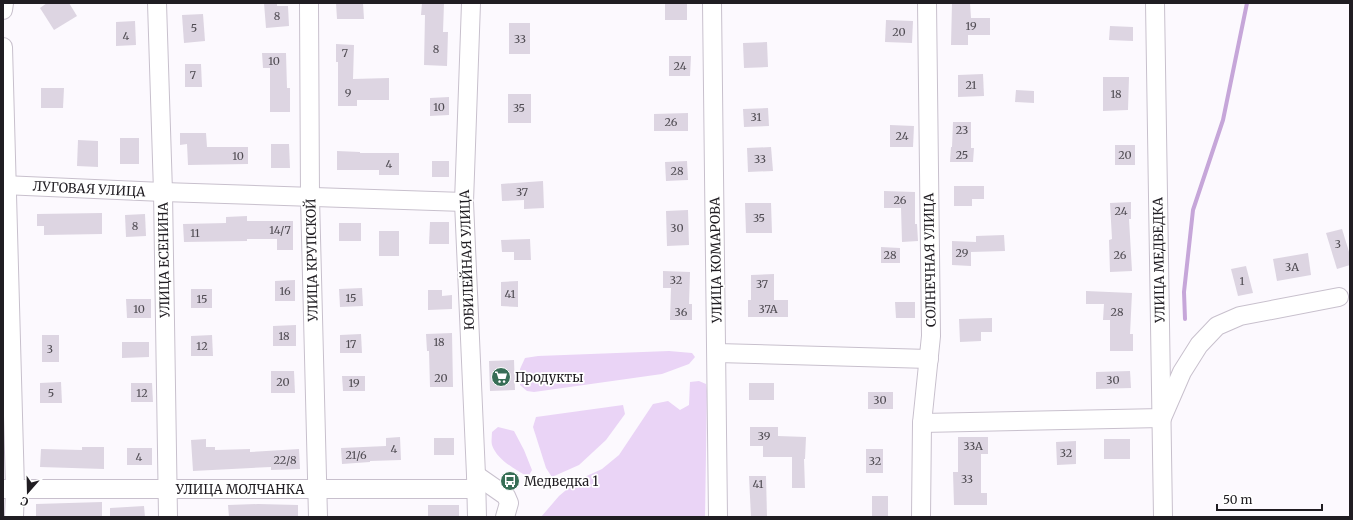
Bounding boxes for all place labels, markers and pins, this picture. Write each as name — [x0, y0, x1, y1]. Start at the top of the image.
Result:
supermarket icon: Продукты — [490, 366, 512, 388]
place label: Продукты — [515, 369, 583, 386]
bus stop icon: Медведка 1 — [499, 470, 521, 492]
place label: Медведка 1 — [524, 473, 598, 490]

